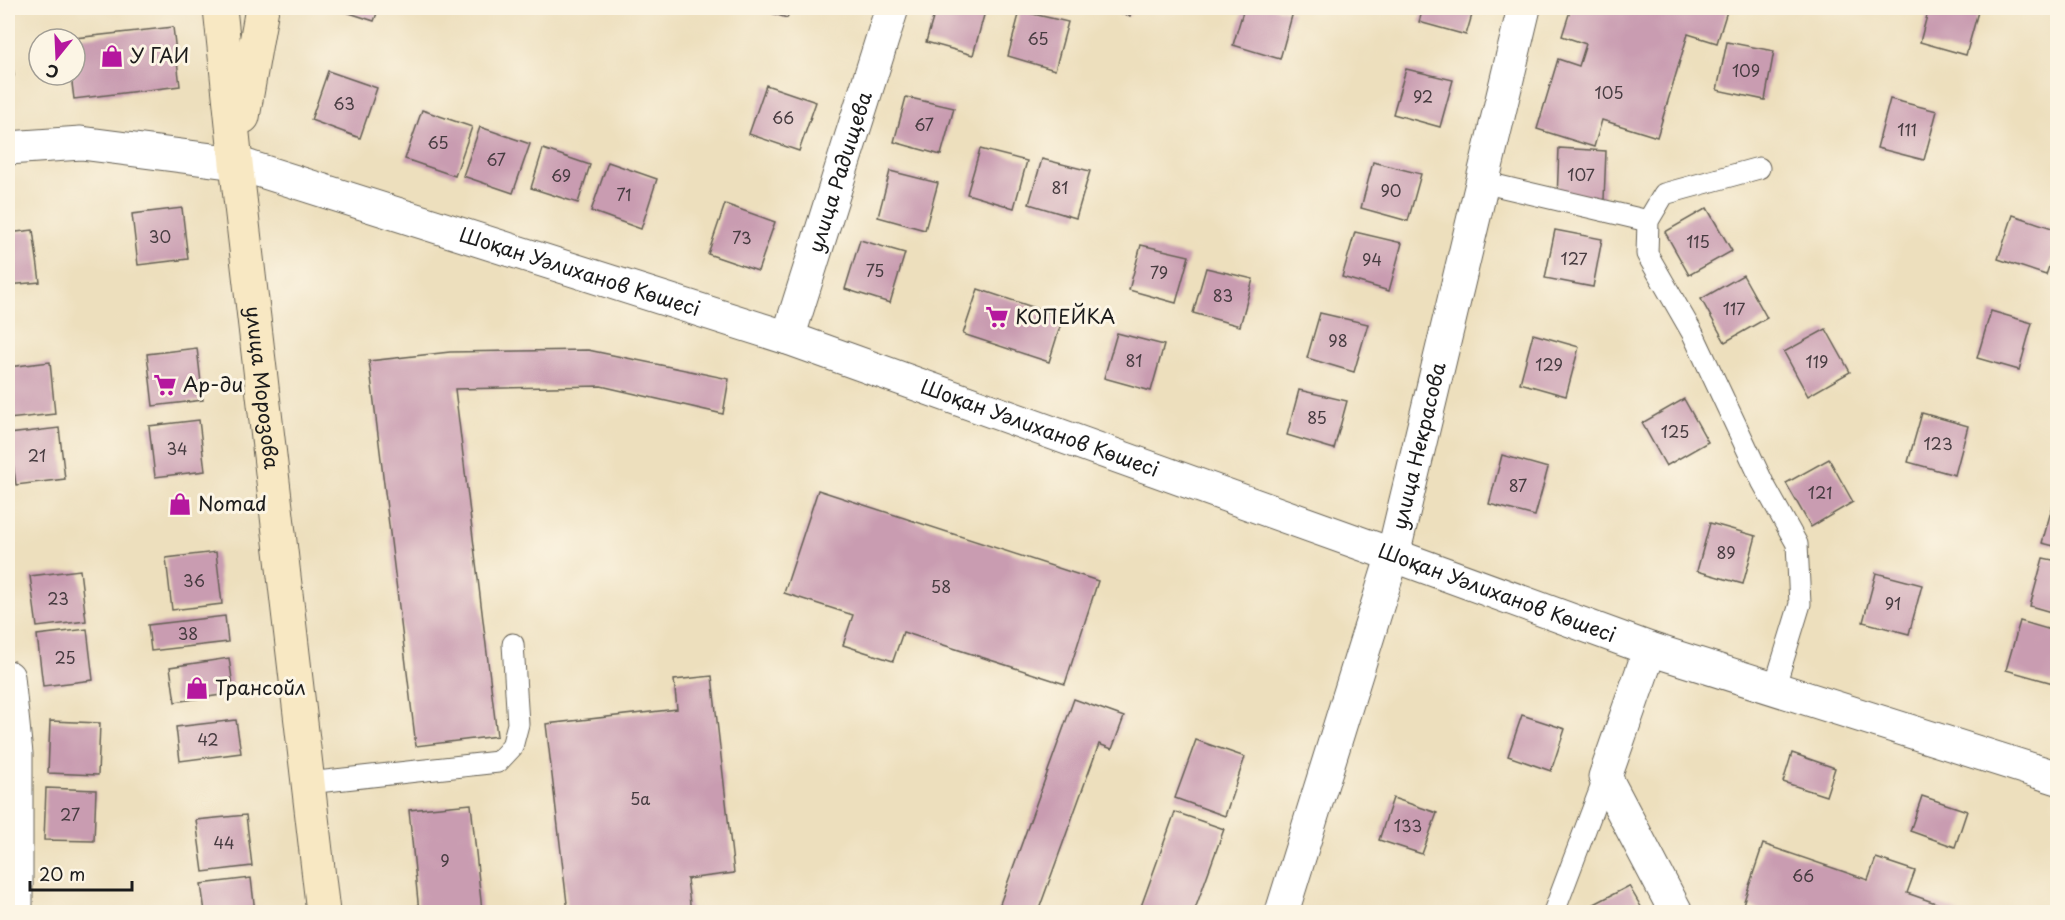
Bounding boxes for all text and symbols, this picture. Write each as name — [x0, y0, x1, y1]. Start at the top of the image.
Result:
house number: 65 — [1027, 26, 1049, 50]
north arrow — [27, 27, 87, 87]
place label: У ГАИ — [130, 40, 189, 70]
shop icon: У ГАИ — [99, 43, 125, 69]
house number: 109 — [1732, 58, 1760, 82]
text: С — [43, 59, 61, 85]
house number: 105 — [1594, 80, 1624, 104]
house number: 92 — [1413, 84, 1433, 108]
street label: улица Радищева — [800, 87, 879, 256]
house number: 63 — [333, 91, 355, 115]
house number: 66 — [772, 105, 794, 129]
house number: 67 — [914, 112, 934, 136]
house number: 111 — [1897, 117, 1917, 141]
house number: 65 — [427, 130, 449, 154]
house number: 67 — [486, 147, 506, 171]
house number: 107 — [1567, 162, 1595, 186]
house number: 69 — [551, 163, 571, 187]
house number: 81 — [1051, 175, 1069, 199]
house number: 90 — [1380, 178, 1402, 202]
house number: 71 — [617, 182, 632, 206]
street label: Шоқан Уәлиханов Көшесі — [456, 219, 704, 323]
house number: 30 — [149, 224, 171, 248]
house number: 73 — [732, 225, 752, 249]
house number: 115 — [1686, 229, 1710, 253]
house number: 127 — [1560, 246, 1588, 270]
house number: 94 — [1362, 247, 1382, 271]
house number: 75 — [866, 258, 884, 282]
house number: 79 — [1150, 260, 1168, 284]
house number: 83 — [1213, 283, 1233, 307]
house number: 117 — [1723, 296, 1745, 320]
place label: КОПЕЙКА — [1015, 301, 1115, 331]
street label: улица Морозова — [239, 304, 288, 471]
supermarket icon: КОПЕЙКА — [984, 304, 1010, 330]
house number: 98 — [1328, 328, 1348, 352]
house number: 81 — [1125, 348, 1143, 372]
house number: 119 — [1806, 349, 1828, 373]
house number: 129 — [1535, 352, 1563, 376]
street label: улица Некрасова — [1384, 358, 1453, 532]
place label: Ар-ди — [183, 369, 243, 399]
street label: Шоқан Уәлиханов Көшесі — [917, 371, 1163, 484]
supermarket icon: Ар-ди — [152, 372, 178, 398]
house number: 85 — [1307, 405, 1327, 429]
house number: 125 — [1661, 419, 1689, 443]
house number: 123 — [1923, 431, 1953, 455]
house number: 34 — [166, 436, 188, 460]
house number: 21 — [28, 443, 46, 467]
house number: 87 — [1509, 473, 1527, 497]
house number: 121 — [1808, 480, 1832, 504]
place label: Nomad — [198, 488, 267, 518]
shop icon: Nomad — [167, 491, 193, 517]
street label: Шоқан Уәлиханов Көшесі — [1374, 535, 1620, 649]
house number: 89 — [1716, 540, 1736, 564]
house number: 36 — [183, 568, 205, 592]
house number: 58 — [931, 574, 951, 598]
house number: 23 — [47, 586, 69, 610]
house number: 91 — [1885, 591, 1901, 615]
house number: 38 — [178, 621, 198, 645]
house number: 25 — [54, 645, 76, 669]
place label: Трансойл — [215, 672, 306, 702]
shop icon: Трансойл — [184, 675, 210, 701]
house number: 42 — [197, 727, 219, 751]
house number: 5а — [630, 786, 650, 810]
house number: 27 — [60, 802, 80, 826]
house number: 133 — [1394, 813, 1422, 837]
house number: 44 — [213, 830, 235, 854]
house number: 9 — [440, 848, 450, 872]
scale bar — [30, 854, 132, 892]
text: 20 m — [39, 860, 85, 887]
house number: 66 — [1792, 863, 1814, 887]

